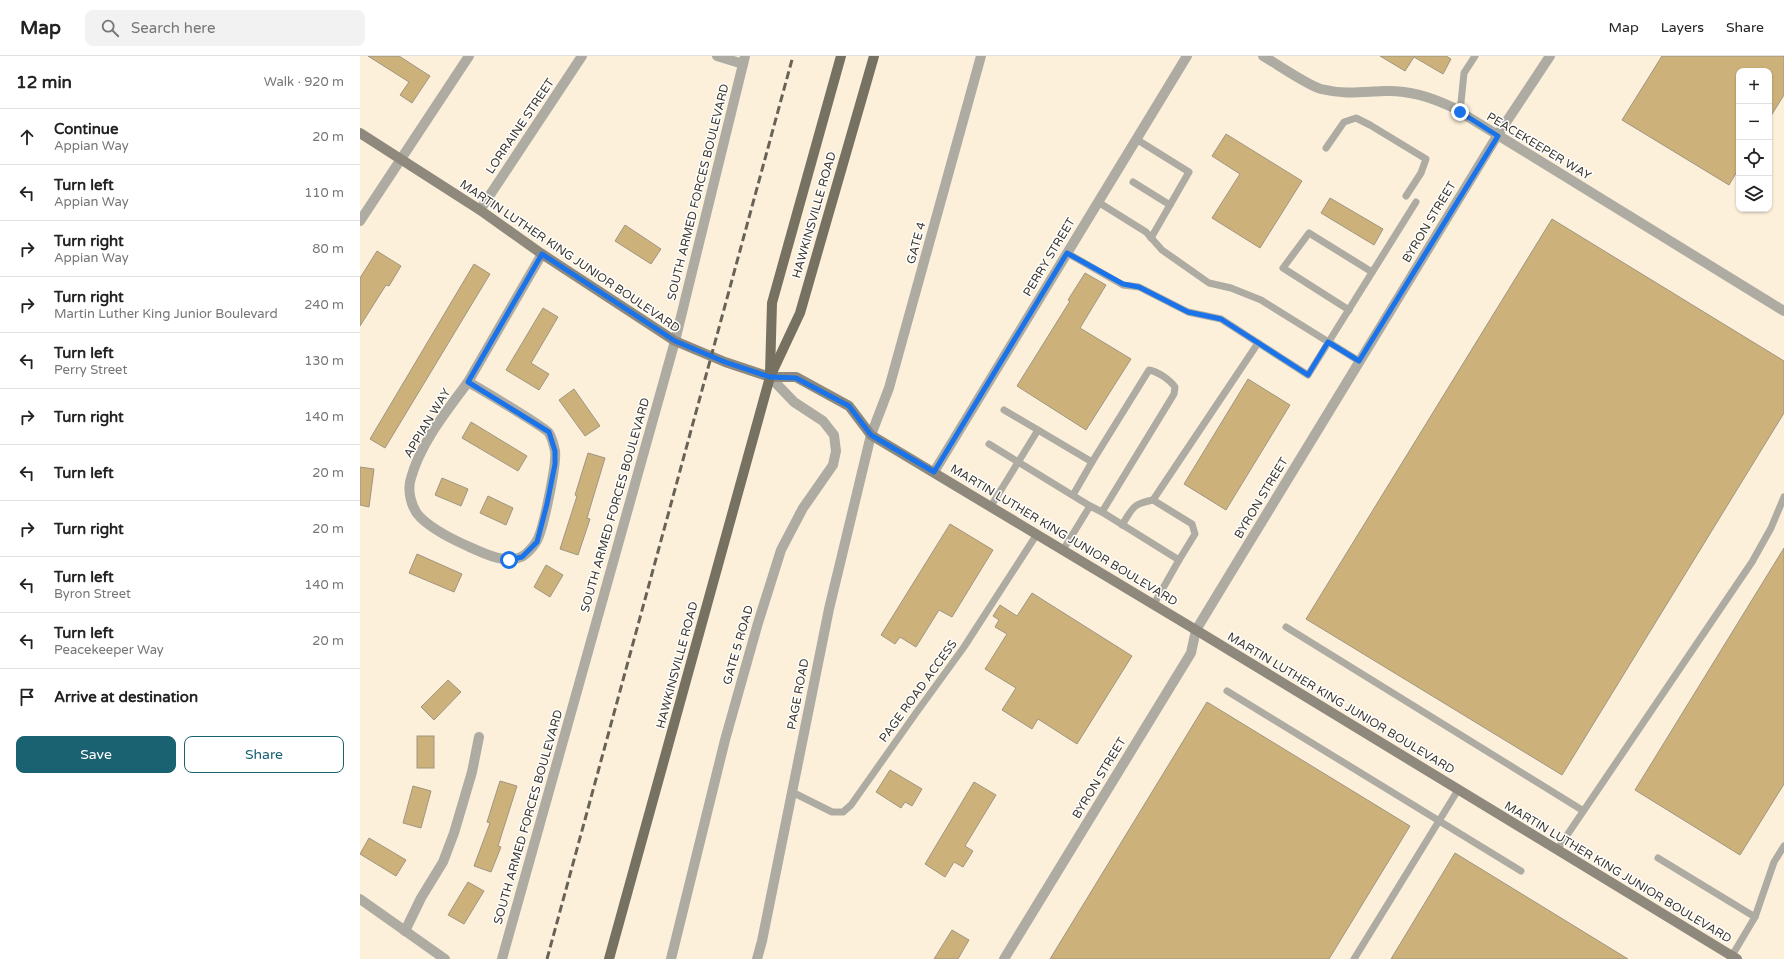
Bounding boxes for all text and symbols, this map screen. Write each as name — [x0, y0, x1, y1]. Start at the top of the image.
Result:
search box — [85, 10, 365, 46]
text: Map — [20, 17, 61, 39]
icon: search — [99, 17, 121, 39]
text: Search here — [131, 19, 215, 37]
text: Map — [1609, 19, 1639, 36]
text: Layers — [1661, 19, 1704, 36]
text: Share — [1726, 19, 1764, 36]
map controls — [1736, 68, 1772, 212]
button: + — [1736, 68, 1772, 104]
text: 12 min — [16, 72, 72, 93]
text: Walk · 920 m — [264, 74, 344, 90]
street label: LORRAINE STREET — [483, 75, 557, 176]
street label: SOUTH ARMED FORCES BOULEVARD — [664, 82, 732, 302]
route end — [1451, 103, 1469, 121]
button: − — [1736, 104, 1772, 140]
street label: PEACEKEEPER WAY — [1484, 109, 1594, 183]
text: Continue — [54, 120, 118, 138]
icon: ahead — [16, 126, 38, 148]
text: 20 m — [312, 129, 344, 145]
text: Appian Way — [54, 138, 129, 154]
button: locate — [1736, 140, 1772, 176]
street label: HAWKINSVILLE ROAD — [789, 150, 839, 280]
text: Turn left — [54, 176, 114, 194]
button: layers — [1736, 176, 1772, 212]
street label: MARTIN LUTHER KING JUNIOR BOULEVARD — [457, 177, 683, 335]
street label: BYRON STREET — [1399, 178, 1459, 265]
icon: left — [16, 182, 38, 204]
text: 110 m — [304, 185, 344, 201]
text: Appian Way — [54, 194, 129, 210]
street label: PERRY STREET — [1020, 215, 1078, 299]
street label: GATE 4 — [904, 220, 928, 266]
text: Turn right — [54, 232, 124, 250]
icon: right — [16, 238, 38, 260]
text: 80 m — [312, 241, 344, 257]
text: Appian Way — [54, 250, 129, 266]
text: Turn right — [54, 288, 124, 306]
icon: right — [16, 294, 38, 316]
text: 240 m — [304, 297, 344, 313]
text: Martin Luther King Junior Boulevard — [54, 306, 278, 322]
text: Turn left — [54, 344, 114, 362]
icon: left — [16, 350, 38, 372]
text: 130 m — [304, 353, 344, 369]
text: Perry Street — [54, 362, 127, 378]
street label: APPIAN WAY — [401, 386, 453, 460]
street label: SOUTH ARMED FORCES BOULEVARD — [578, 396, 652, 614]
icon: right — [16, 406, 38, 428]
text: Turn right — [54, 408, 124, 426]
text: 140 m — [304, 409, 344, 425]
street label: BYRON STREET — [1231, 454, 1291, 541]
street label: MARTIN LUTHER KING JUNIOR BOULEVARD — [948, 461, 1180, 609]
icon: left — [16, 462, 38, 484]
text: Turn left — [54, 464, 114, 482]
text: 20 m — [312, 465, 344, 481]
icon: right — [16, 518, 38, 540]
text: Turn right — [54, 520, 124, 538]
text: 20 m — [312, 521, 344, 537]
route start — [500, 551, 518, 569]
text: Turn left — [54, 568, 114, 586]
icon: left — [16, 574, 38, 596]
text: 140 m — [304, 577, 344, 593]
text: Byron Street — [54, 586, 131, 602]
street label: HAWKINSVILLE ROAD — [653, 600, 701, 730]
street label: GATE 5 ROAD — [720, 604, 756, 686]
text: Turn left — [54, 624, 114, 642]
street label: MARTIN LUTHER KING JUNIOR BOULEVARD — [1225, 629, 1457, 777]
icon: left — [16, 630, 38, 652]
text: 20 m — [312, 633, 344, 649]
street label: PAGE ROAD ACCESS — [876, 637, 960, 745]
text: Peacekeeper Way — [54, 642, 164, 658]
street label: PAGE ROAD — [784, 657, 812, 731]
icon: arrive — [16, 686, 38, 708]
text: Arrive at destination — [54, 688, 198, 706]
street label: SOUTH ARMED FORCES BOULEVARD — [491, 708, 565, 926]
street label: BYRON STREET — [1069, 734, 1129, 821]
button: Save — [16, 736, 176, 773]
button: Share — [184, 736, 344, 773]
street label: MARTIN LUTHER KING JUNIOR BOULEVARD — [1502, 798, 1734, 946]

